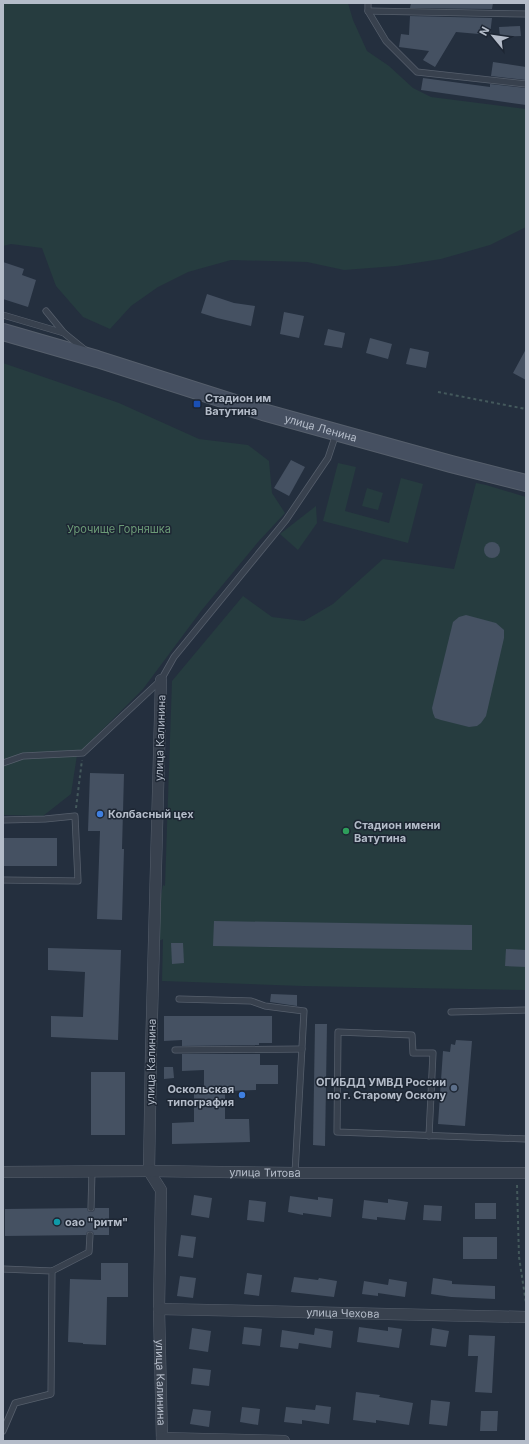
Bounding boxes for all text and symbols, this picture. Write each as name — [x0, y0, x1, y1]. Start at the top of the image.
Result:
north arrow — [473, 16, 513, 56]
text: N — [476, 24, 492, 38]
place label: Стадион им Ватутина — [205, 391, 271, 418]
marker: Стадион им Ватутина — [192, 399, 202, 409]
street label: улица Ленина — [283, 411, 359, 445]
park label: Урочище Горняшка — [67, 522, 171, 536]
street label: улица Калинина — [151, 695, 169, 781]
place label: Колбасный цех — [108, 807, 194, 821]
marker: Колбасный цех — [95, 809, 105, 819]
place label: Стадион имени Ватутина — [354, 818, 441, 845]
marker: Стадион имени Ватутина — [341, 826, 351, 836]
street label: улица Калинина — [143, 1019, 159, 1105]
place label: ОГИБДД УМВД России по г. Старому Осколу — [316, 1075, 446, 1102]
place label: Оскольская типография — [167, 1082, 234, 1109]
marker: ОГИБДД УМВД России по г. Старому Осколу — [449, 1083, 459, 1093]
marker: Оскольская типография — [237, 1090, 247, 1100]
street label: улица Титова — [229, 1165, 301, 1180]
place label: оао "ритм" — [65, 1215, 128, 1229]
marker: оао "ритм" — [52, 1217, 62, 1227]
street label: улица Чехова — [306, 1305, 380, 1321]
street label: улица Калинина — [153, 1339, 169, 1426]

